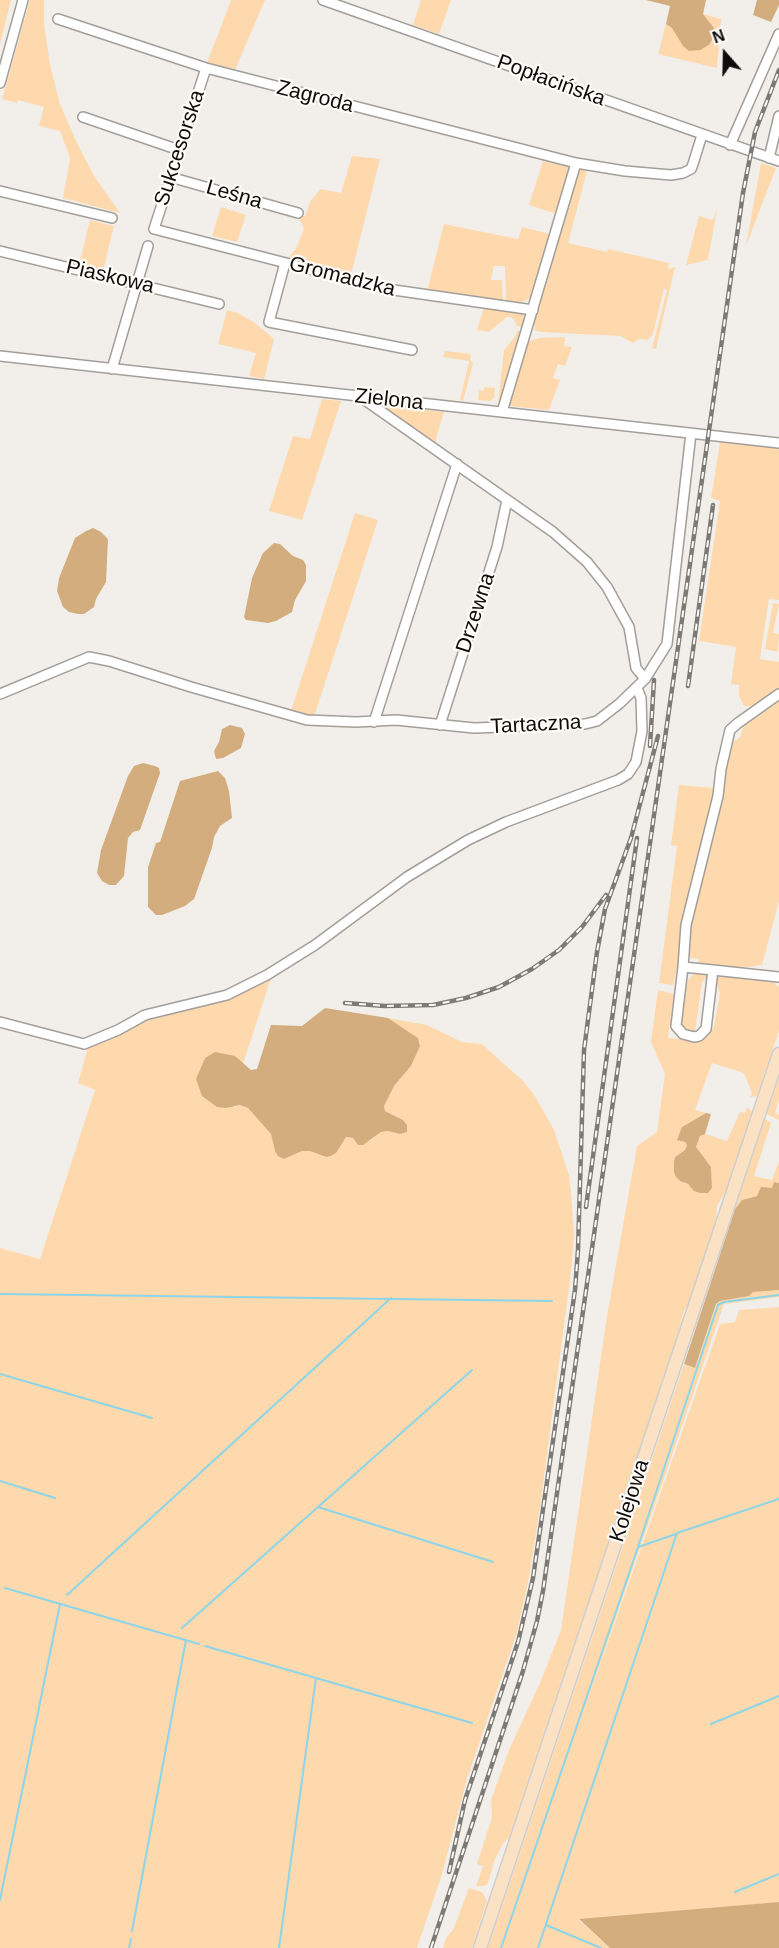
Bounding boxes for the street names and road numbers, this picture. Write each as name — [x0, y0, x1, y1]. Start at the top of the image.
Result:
street label: Popłacińska — [493, 50, 609, 112]
street label: Zagroda — [274, 75, 356, 119]
street label: Sukcesorska — [149, 87, 211, 209]
street label: Leśna — [203, 175, 265, 215]
street label: Gromadzka — [286, 252, 398, 302]
street label: Piaskowa — [63, 255, 157, 299]
street label: Zielona — [353, 384, 425, 416]
street label: Drzewna — [451, 570, 501, 656]
street label: Tartaczna — [490, 710, 582, 740]
street label: Kolejowa — [605, 1457, 655, 1545]

